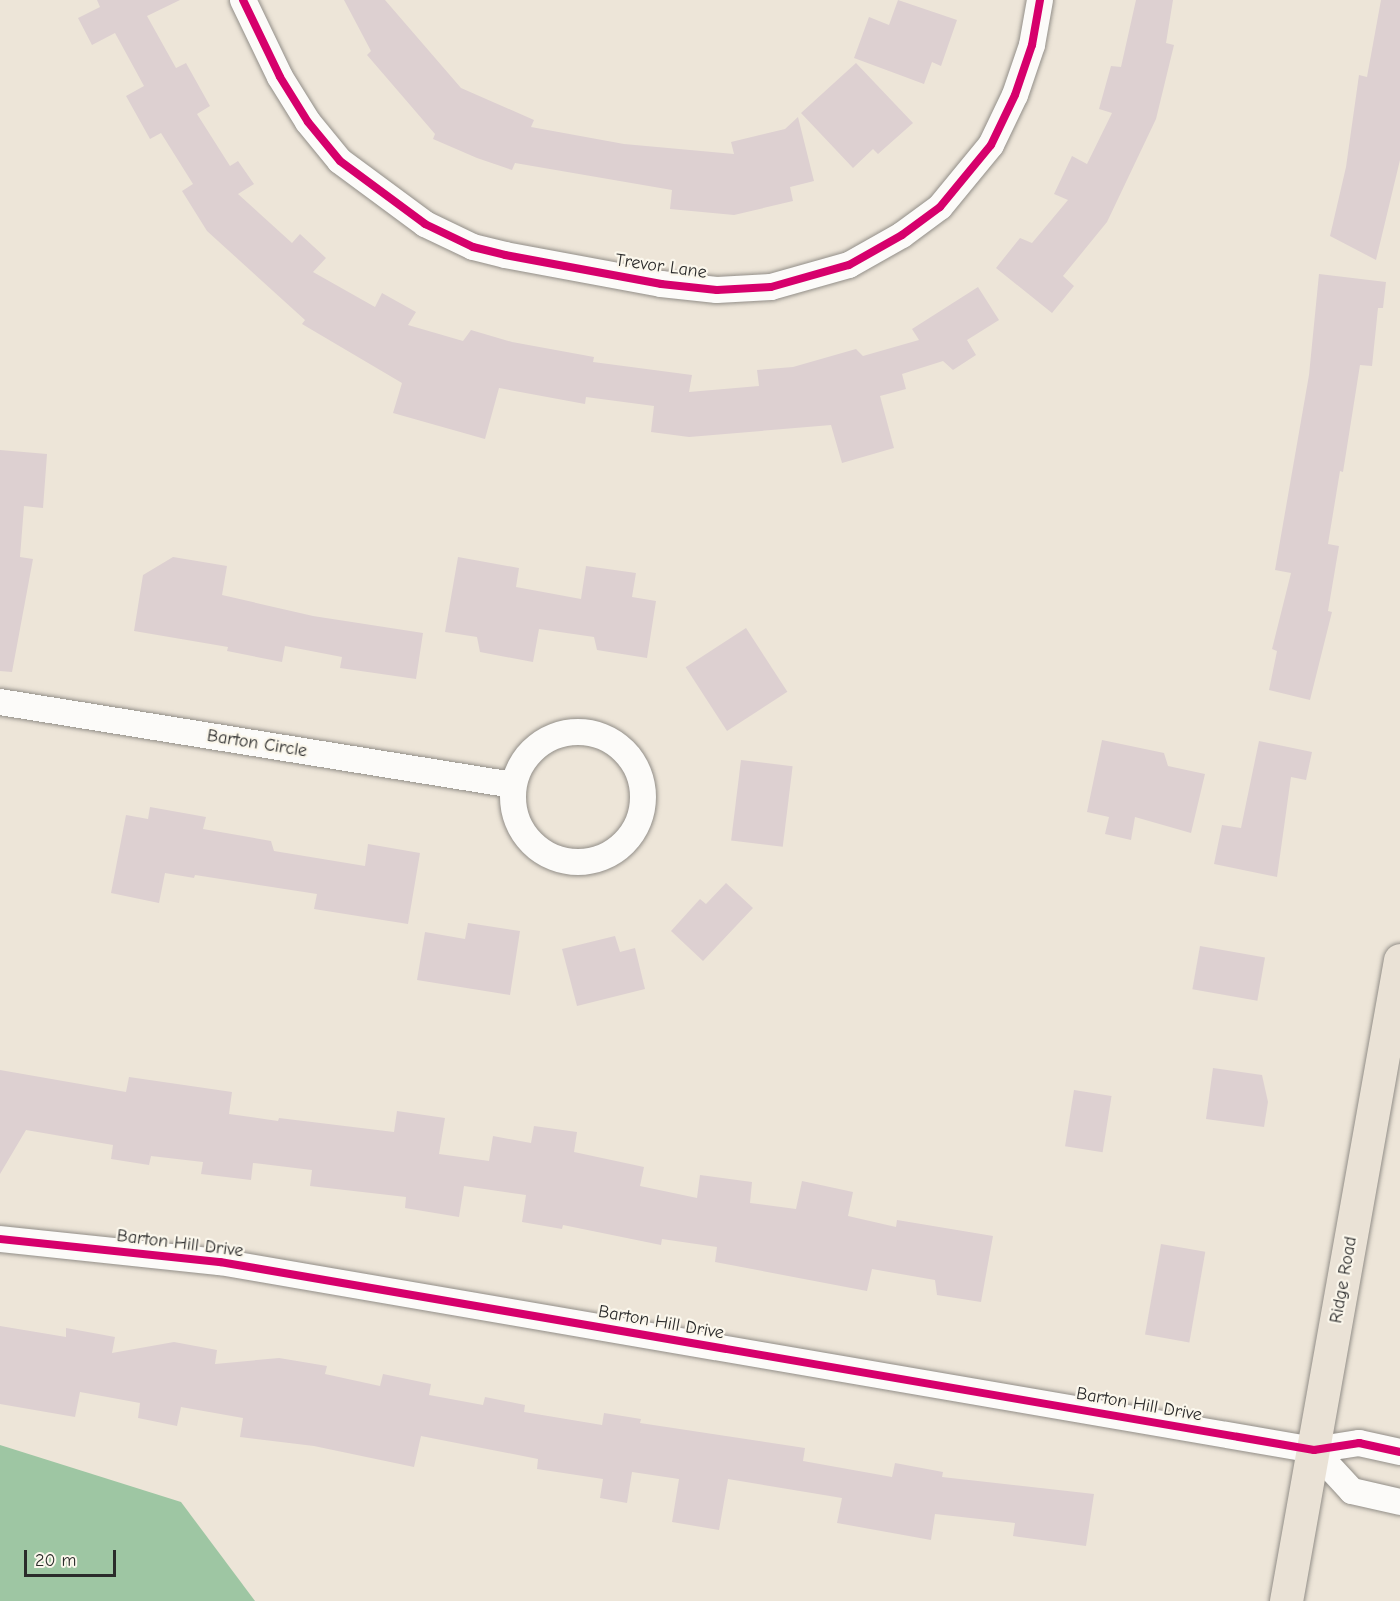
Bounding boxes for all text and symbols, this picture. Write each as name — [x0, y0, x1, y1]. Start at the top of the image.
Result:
street label: Trevor Lane — [614, 250, 708, 284]
street label: Barton Circle — [205, 725, 309, 763]
street label: Barton Hill Drive — [115, 1226, 245, 1262]
street label: Ridge Road — [1326, 1235, 1362, 1325]
street label: Barton Hill Drive — [596, 1301, 726, 1345]
street label: Barton Hill Drive — [1074, 1383, 1204, 1427]
scale bar — [27, 1538, 118, 1576]
text: 20 m — [35, 1550, 76, 1571]

